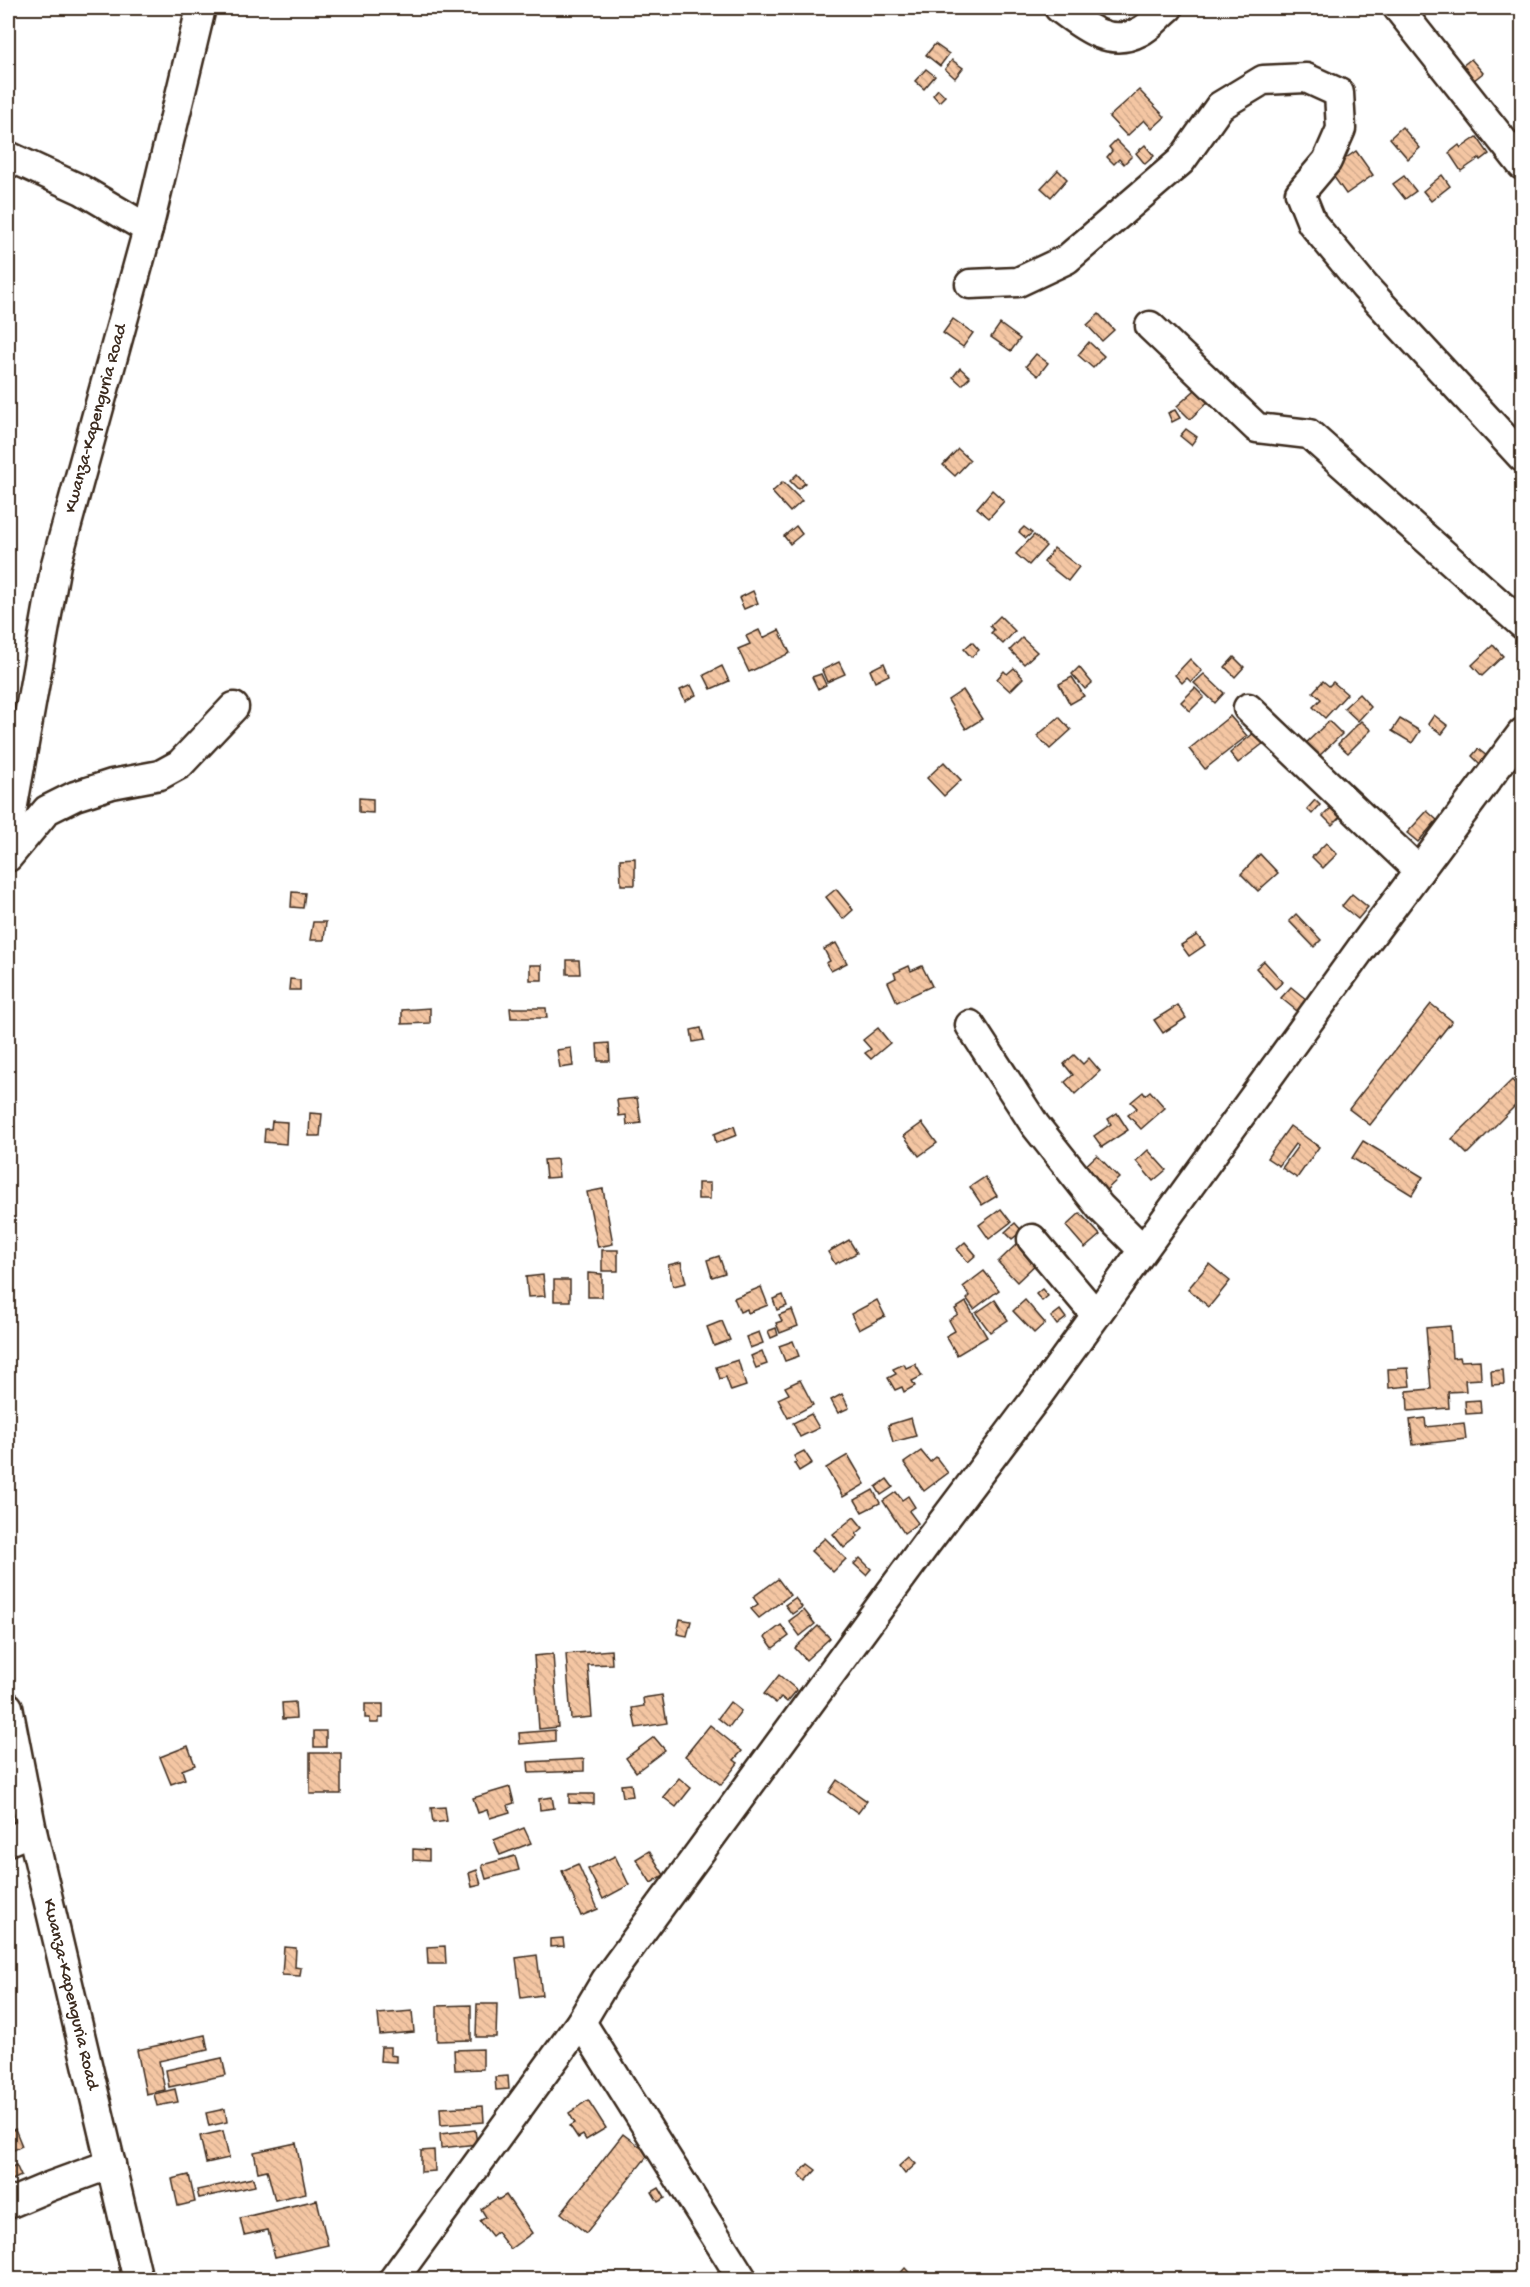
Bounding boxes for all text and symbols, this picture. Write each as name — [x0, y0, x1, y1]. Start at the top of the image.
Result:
street label: Kwanza-Kapenguria Road — [60, 320, 132, 516]
street label: Kwanza-Kapenguria Road — [38, 1897, 104, 2093]

